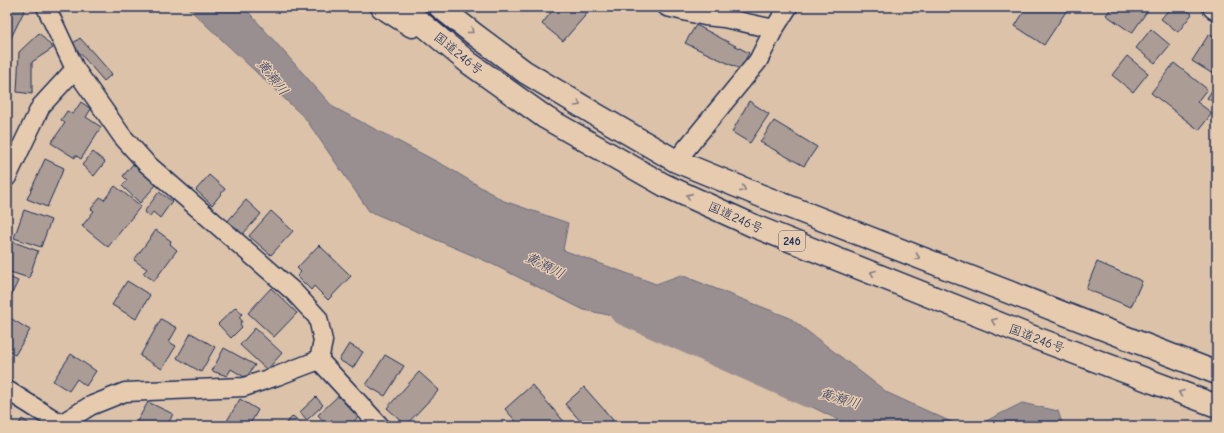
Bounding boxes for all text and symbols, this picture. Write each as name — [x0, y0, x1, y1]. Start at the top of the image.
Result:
one-way arrow — [466, 27, 473, 34]
street label: 国道246号 — [431, 29, 486, 78]
water label: 黄瀬川 — [253, 56, 292, 99]
one-way arrow — [574, 99, 581, 107]
one-way arrow — [739, 184, 747, 192]
one-way arrow — [685, 193, 693, 201]
street label: 国道246号 — [706, 199, 766, 236]
road number: 246 — [779, 231, 805, 251]
water label: 黄瀬川 — [522, 248, 567, 283]
one-way arrow — [913, 252, 920, 260]
one-way arrow — [869, 270, 877, 278]
one-way arrow — [990, 318, 997, 326]
street label: 国道246号 — [1007, 321, 1067, 356]
water label: 黄瀬川 — [817, 384, 862, 413]
one-way arrow — [1177, 389, 1184, 397]

